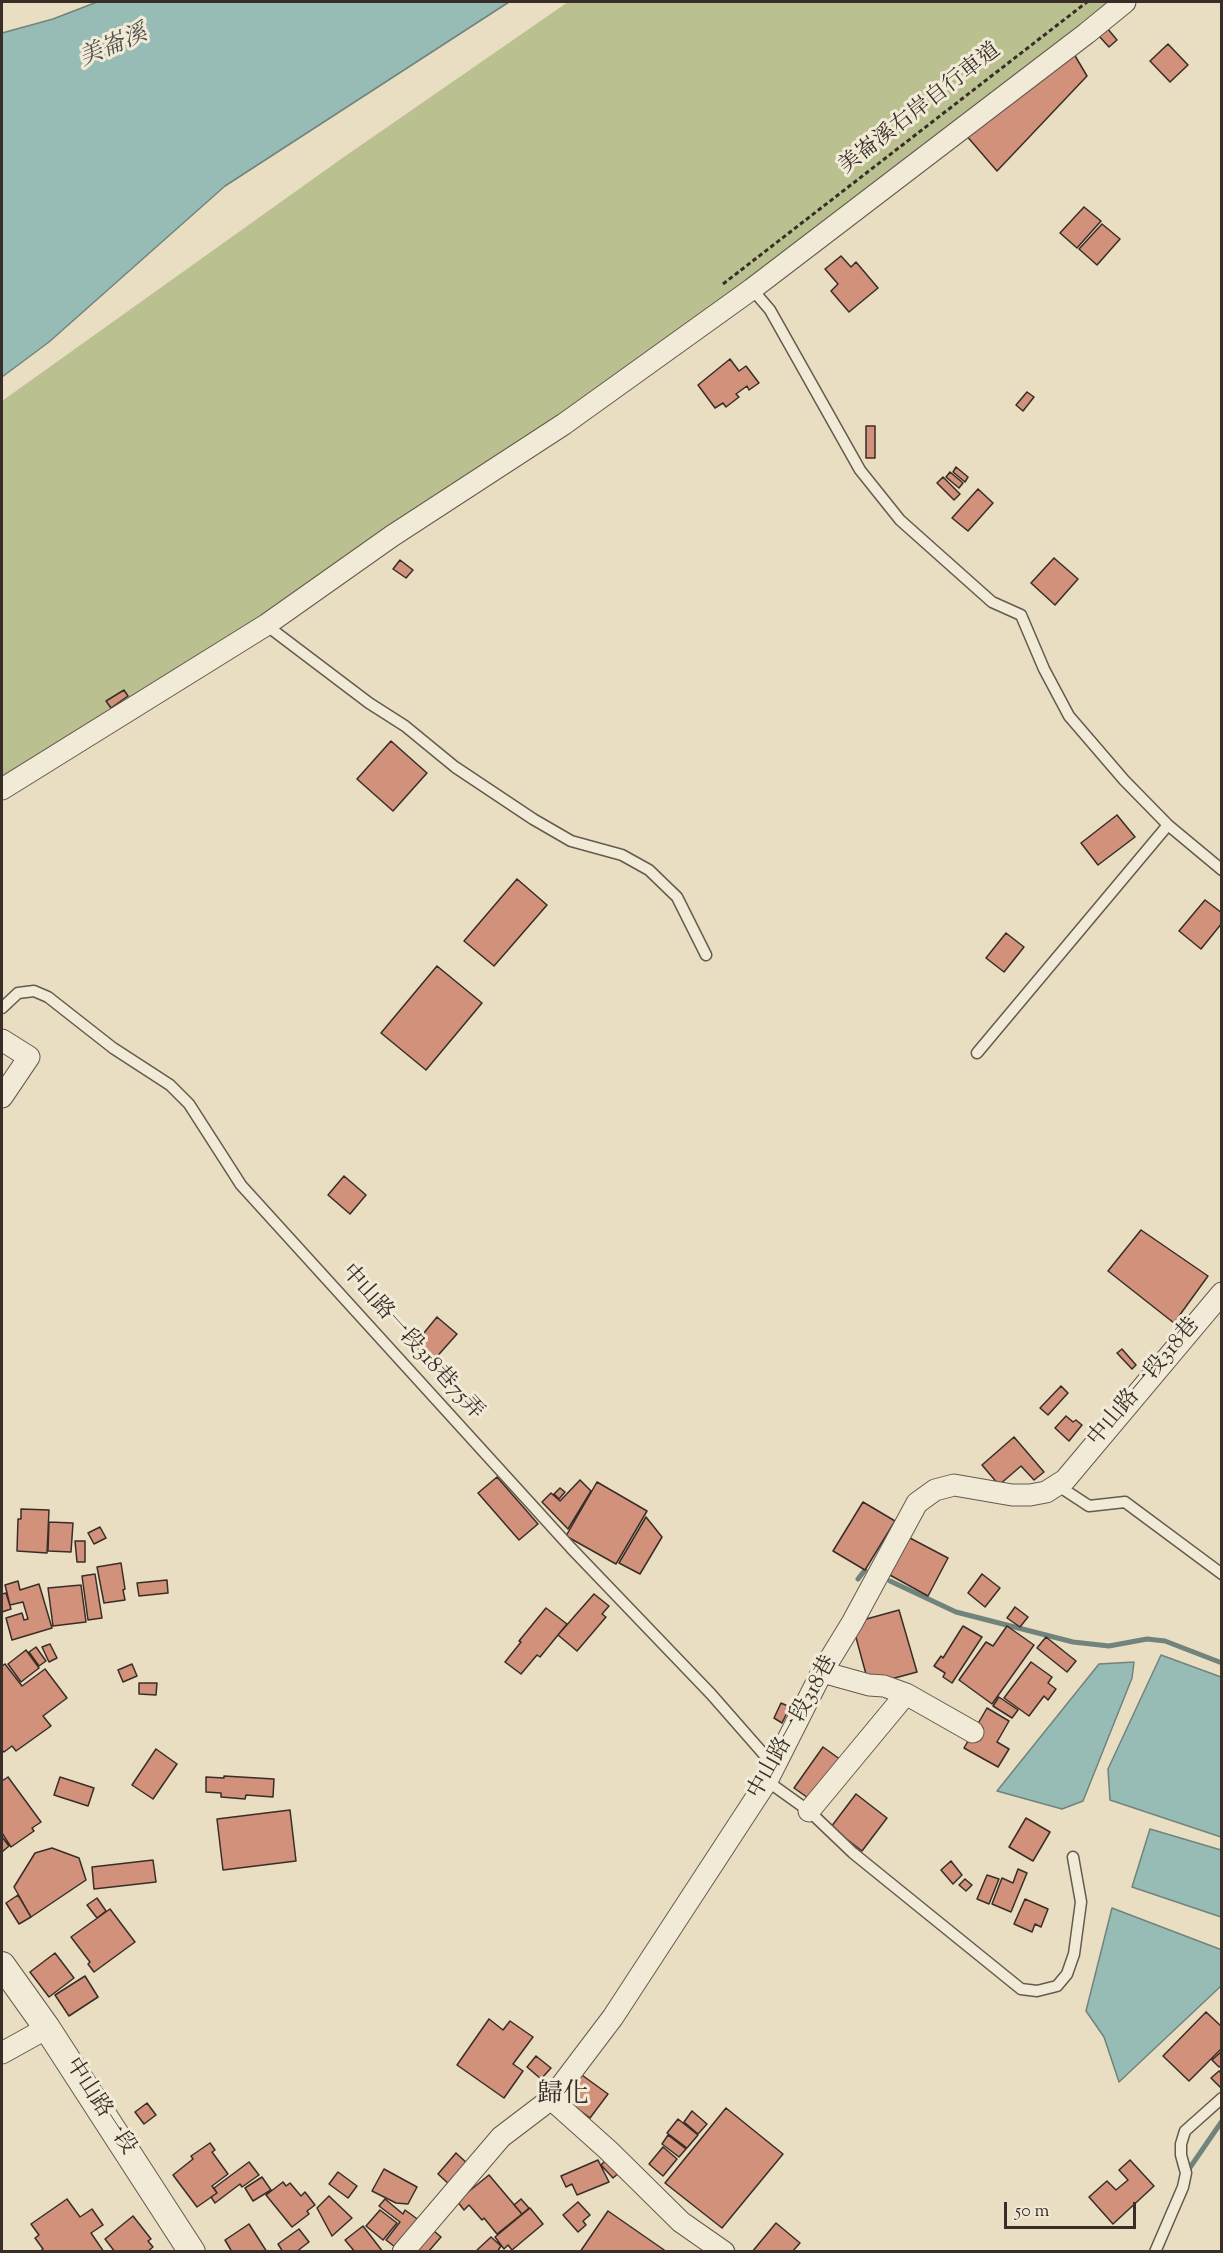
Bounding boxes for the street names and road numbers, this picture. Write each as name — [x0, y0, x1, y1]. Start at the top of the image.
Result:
street label: 美崙溪右岸自行車道 — [835, 39, 1007, 181]
street label: 中山路一段318巷75弄 — [334, 1260, 488, 1426]
street label: 中山路一段318巷 — [1084, 1313, 1206, 1453]
street label: 中山路一段318巷 — [744, 1652, 844, 1804]
street label: 中山路一段 — [58, 2054, 140, 2160]

